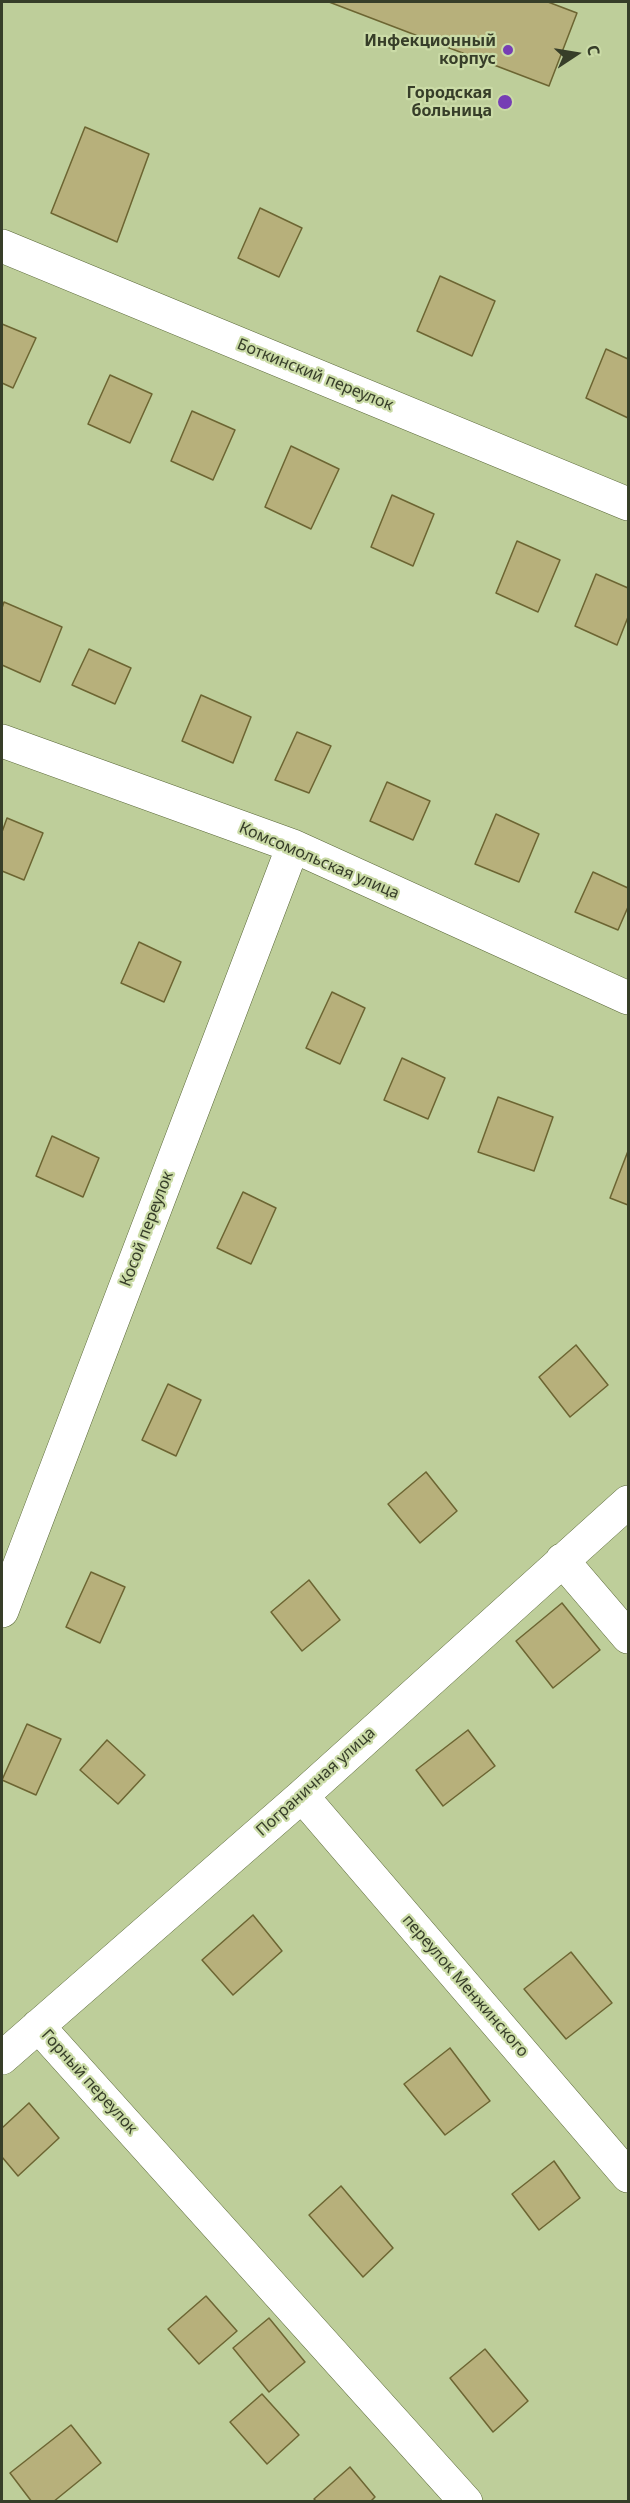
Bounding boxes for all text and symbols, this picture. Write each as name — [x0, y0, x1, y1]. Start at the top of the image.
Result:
north arrow — [546, 24, 606, 84]
place label: Инфекционный корпус — [364, 31, 496, 69]
marker: Инфекционный корпус — [501, 43, 515, 57]
text: С — [582, 43, 605, 58]
place label: Городская больница — [406, 83, 492, 121]
marker: Городская больница — [496, 93, 514, 111]
street label: Боткинский переулок — [234, 335, 396, 415]
street label: Комсомольская улица — [236, 818, 402, 904]
street label: Косой переулок — [116, 1169, 178, 1289]
street label: Пограничная улица — [253, 1724, 379, 1840]
street label: переулок Менжинского — [398, 1911, 532, 2061]
street label: Горный переулок — [37, 2026, 141, 2138]

